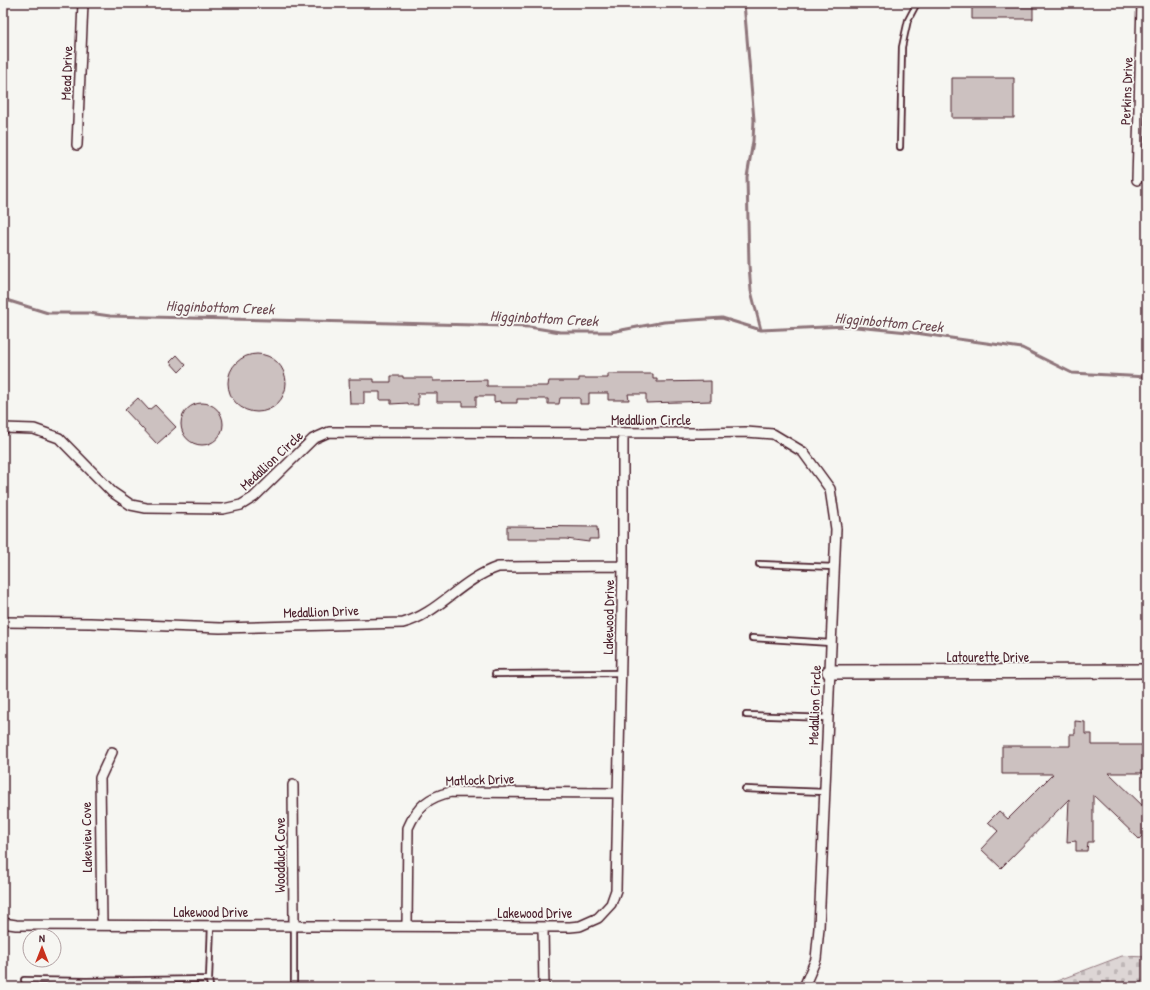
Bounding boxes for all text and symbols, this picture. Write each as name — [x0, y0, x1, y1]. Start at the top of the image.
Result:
street label: Mead Drive — [56, 45, 76, 101]
street label: Perkins Drive — [1115, 56, 1137, 125]
water label: Higginbottom Creek — [166, 295, 276, 319]
water label: Higginbottom Creek — [489, 305, 600, 331]
water label: Higginbottom Creek — [834, 307, 946, 337]
street label: Medallion Circle — [611, 410, 691, 429]
street label: Medallion Circle — [235, 425, 307, 494]
street label: Lakewood Drive — [598, 579, 618, 655]
street label: Medallion Drive — [283, 600, 360, 622]
street label: Latourette Drive — [947, 647, 1030, 666]
street label: Medallion Circle — [803, 664, 825, 745]
street label: Matlock Drive — [445, 768, 515, 790]
street label: Lakeview Cove — [76, 801, 96, 872]
street label: Woodduck Cove — [270, 817, 289, 893]
street label: Lakewood Drive — [174, 902, 249, 921]
street label: Lakewood Drive — [498, 903, 573, 922]
north arrow — [22, 928, 62, 968]
text: N — [39, 931, 45, 945]

